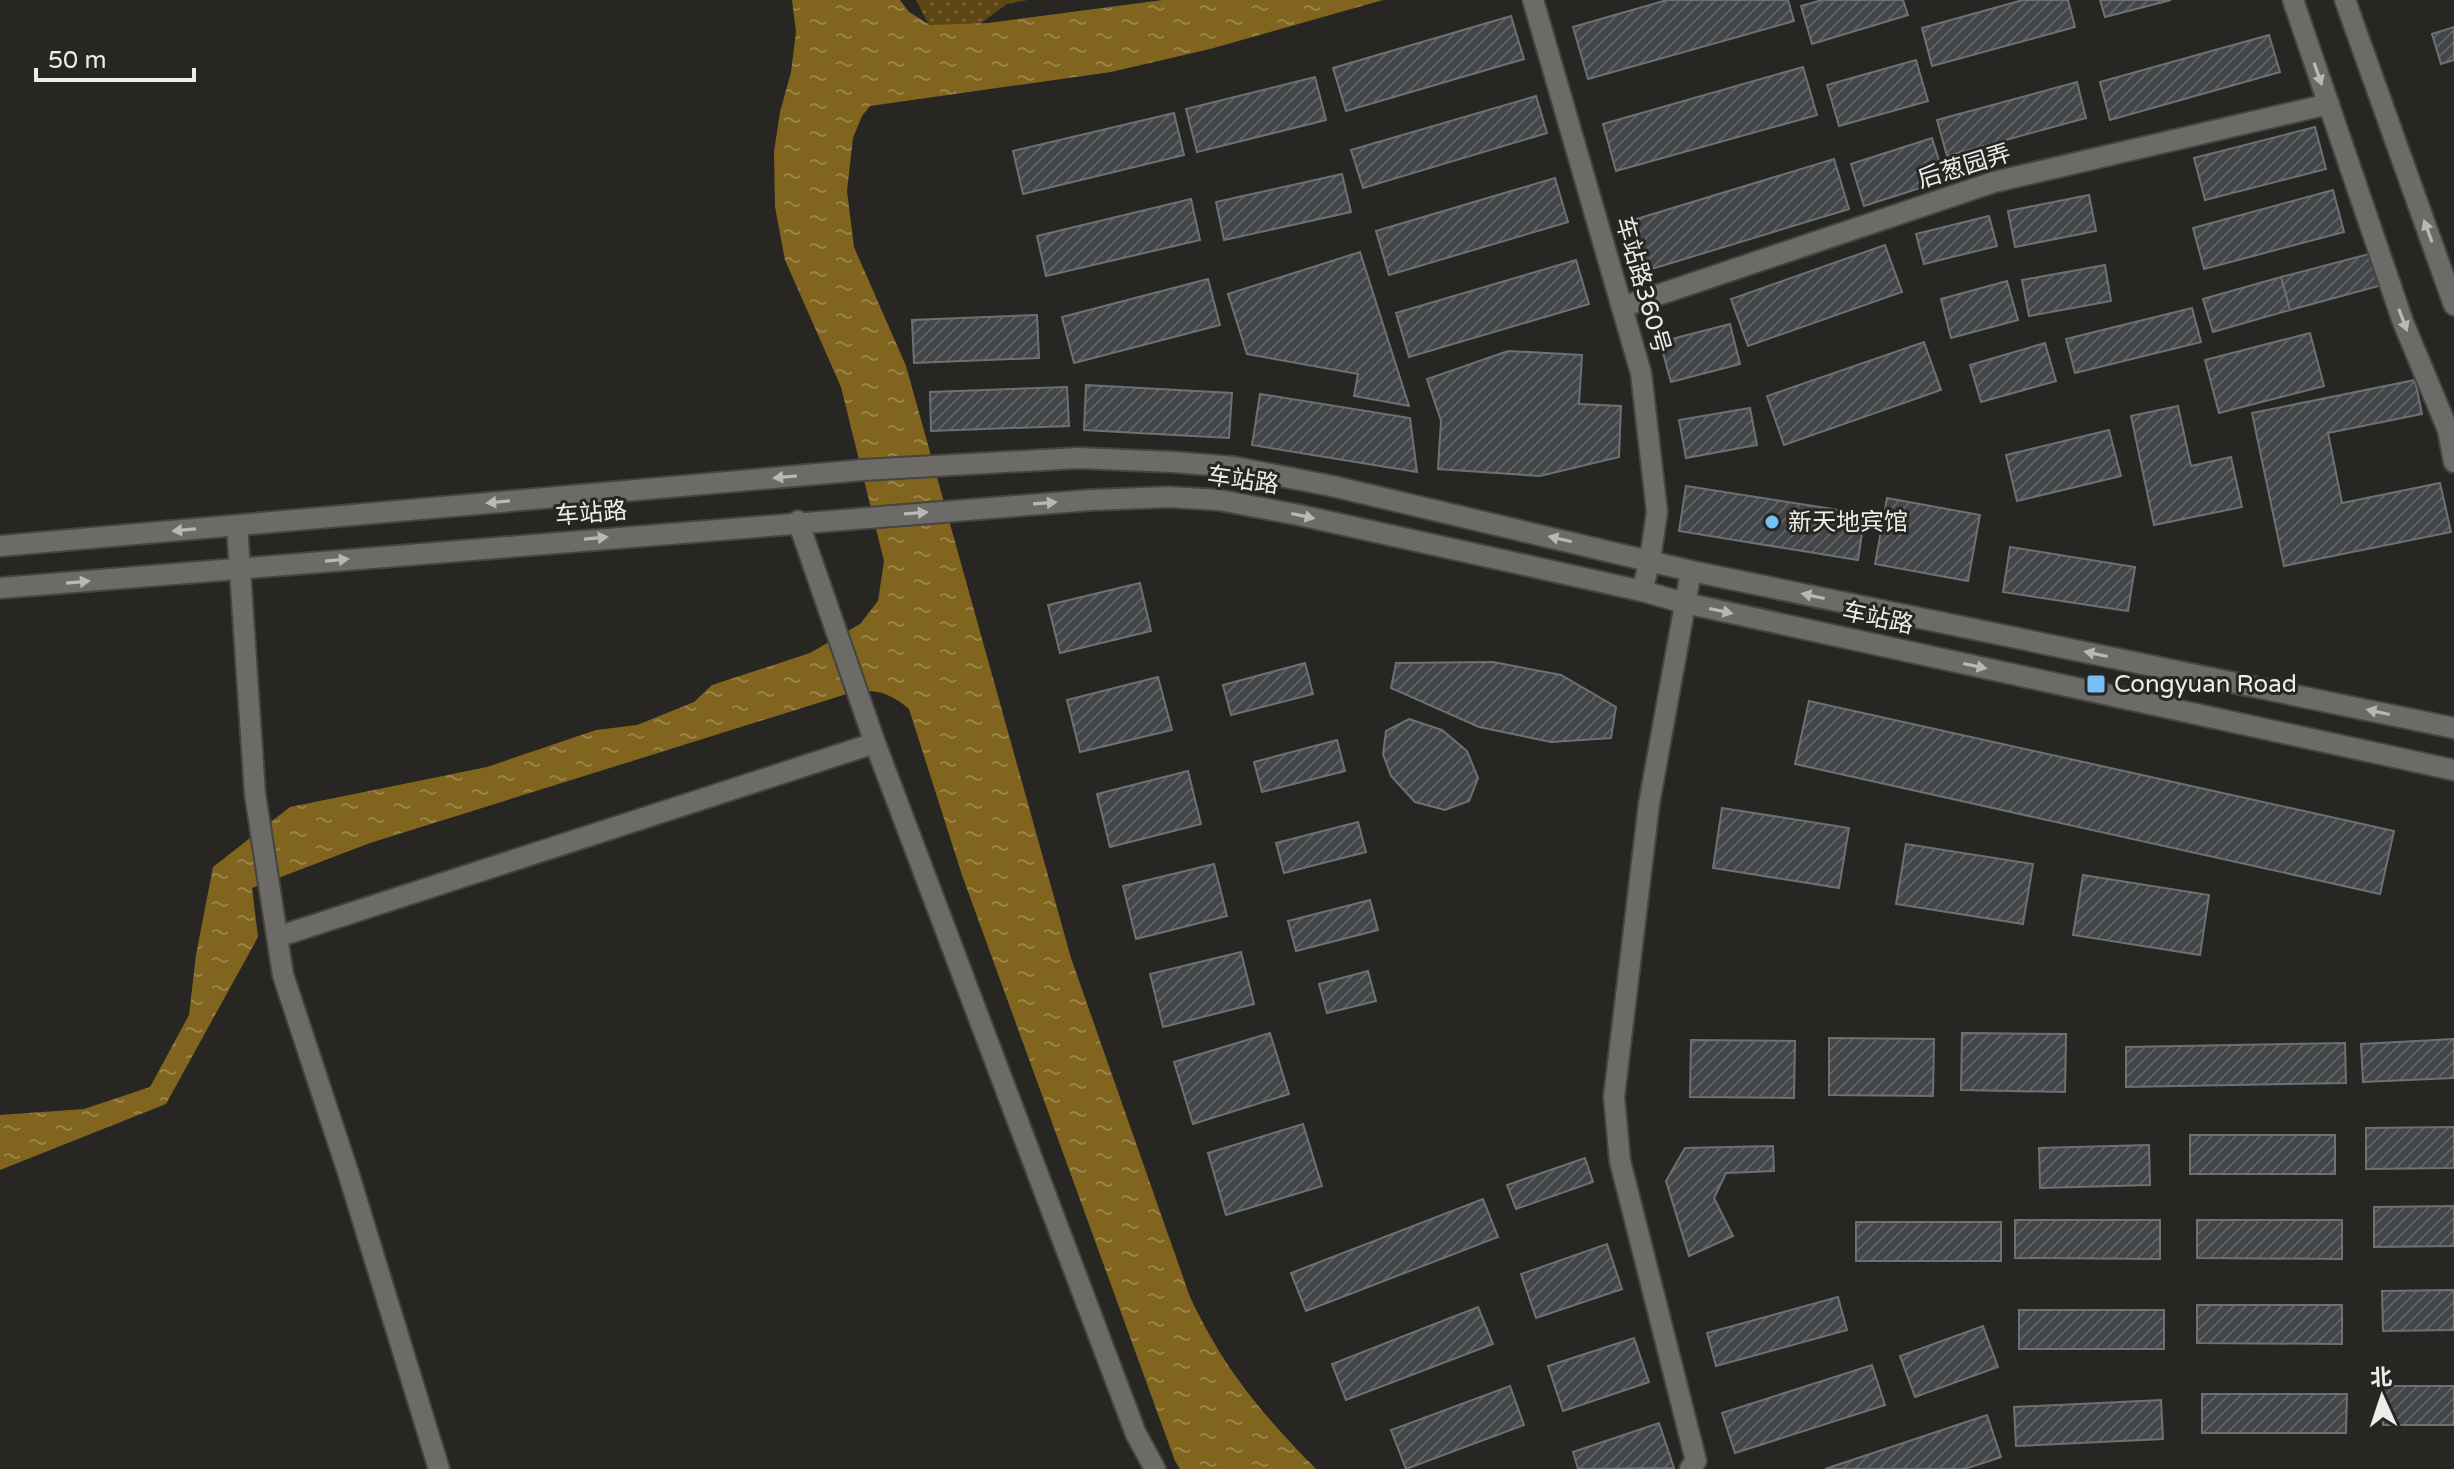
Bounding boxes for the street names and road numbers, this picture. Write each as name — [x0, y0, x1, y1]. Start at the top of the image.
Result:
street label: 后葱园弄 — [1914, 139, 2014, 194]
street label: 车站路360号 — [1609, 213, 1676, 357]
street label: 车站路 — [1205, 461, 1281, 500]
street label: 车站路 — [554, 496, 628, 531]
street label: 车站路 — [1840, 597, 1916, 640]

